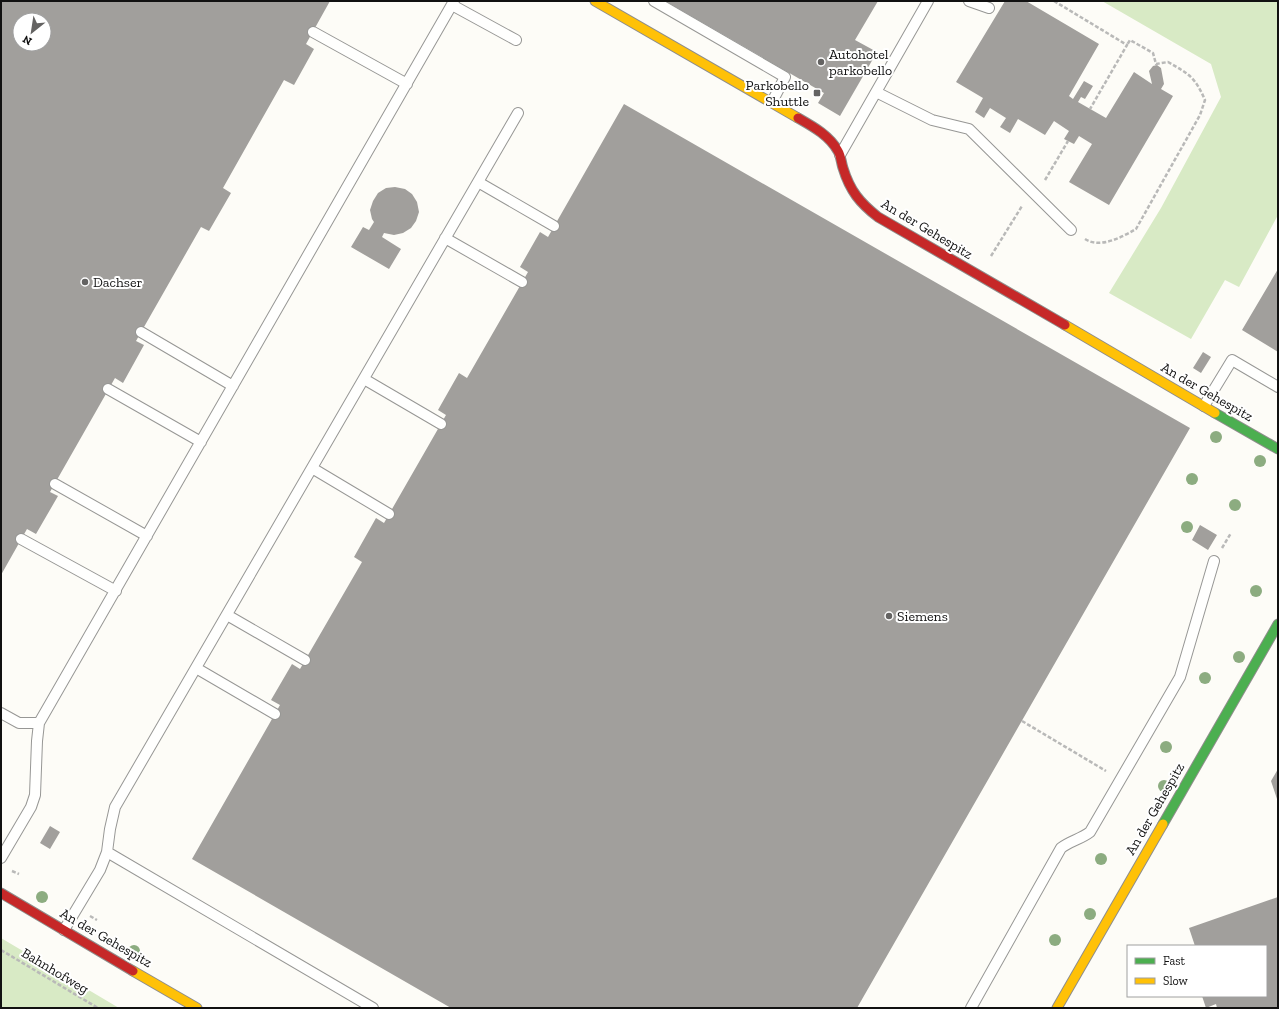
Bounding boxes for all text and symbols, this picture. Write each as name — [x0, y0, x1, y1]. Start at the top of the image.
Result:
north arrow — [12, 12, 52, 52]
text: N — [20, 32, 34, 48]
place label: Autohotel parkobello — [829, 46, 892, 79]
marker: Autohotel parkobello — [816, 57, 826, 67]
place label: Parkobello Shuttle — [746, 77, 809, 110]
marker: Parkobello Shuttle — [812, 88, 822, 98]
street label: An der Gehespitz — [878, 195, 976, 263]
place label: Dachser — [93, 274, 143, 291]
marker: Dachser — [80, 277, 90, 287]
street label: An der Gehespitz — [1158, 359, 1256, 425]
place label: Siemens — [897, 608, 948, 625]
marker: Siemens — [884, 611, 894, 621]
street label: An der Gehespitz — [1122, 760, 1188, 858]
street label: An der Gehespitz — [57, 905, 155, 971]
street label: Bahnhofweg — [18, 944, 92, 998]
legend — [1127, 945, 1267, 997]
text: Fast — [1163, 954, 1186, 968]
text: Slow — [1163, 974, 1189, 988]

